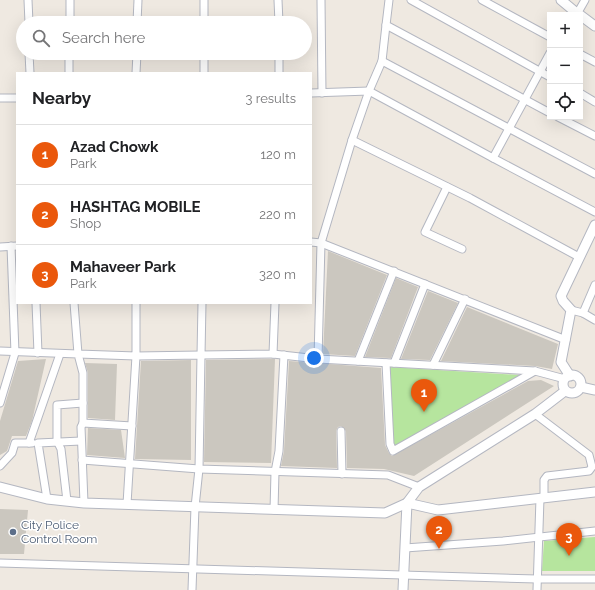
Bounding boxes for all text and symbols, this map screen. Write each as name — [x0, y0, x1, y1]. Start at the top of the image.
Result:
map controls — [547, 12, 583, 120]
button: + — [547, 12, 583, 48]
search box — [16, 16, 312, 60]
icon: search — [30, 27, 52, 49]
text: Search here — [62, 29, 145, 47]
button: − — [547, 48, 583, 84]
button: locate — [547, 84, 583, 120]
text: Nearby — [32, 88, 91, 108]
text: 3 results — [246, 91, 296, 106]
text: Azad Chowk — [70, 138, 158, 156]
text: 1 — [42, 147, 48, 162]
text: 120 m — [260, 147, 296, 162]
text: Park — [70, 156, 97, 171]
text: HASHTAG MOBILE — [70, 198, 201, 216]
text: 2 — [41, 207, 49, 222]
text: 220 m — [259, 207, 296, 222]
text: Shop — [70, 216, 101, 231]
text: Mahaveer Park — [70, 258, 176, 276]
text: 3 — [41, 267, 49, 282]
text: 320 m — [259, 267, 296, 282]
text: Park — [70, 276, 97, 291]
your location — [304, 348, 324, 368]
pin: 1 — [411, 379, 437, 412]
pin: 2 — [426, 516, 452, 549]
place label: City Police Control Room — [21, 518, 97, 546]
pin: 3 — [556, 523, 582, 556]
marker: City Police Control Room — [8, 527, 18, 537]

